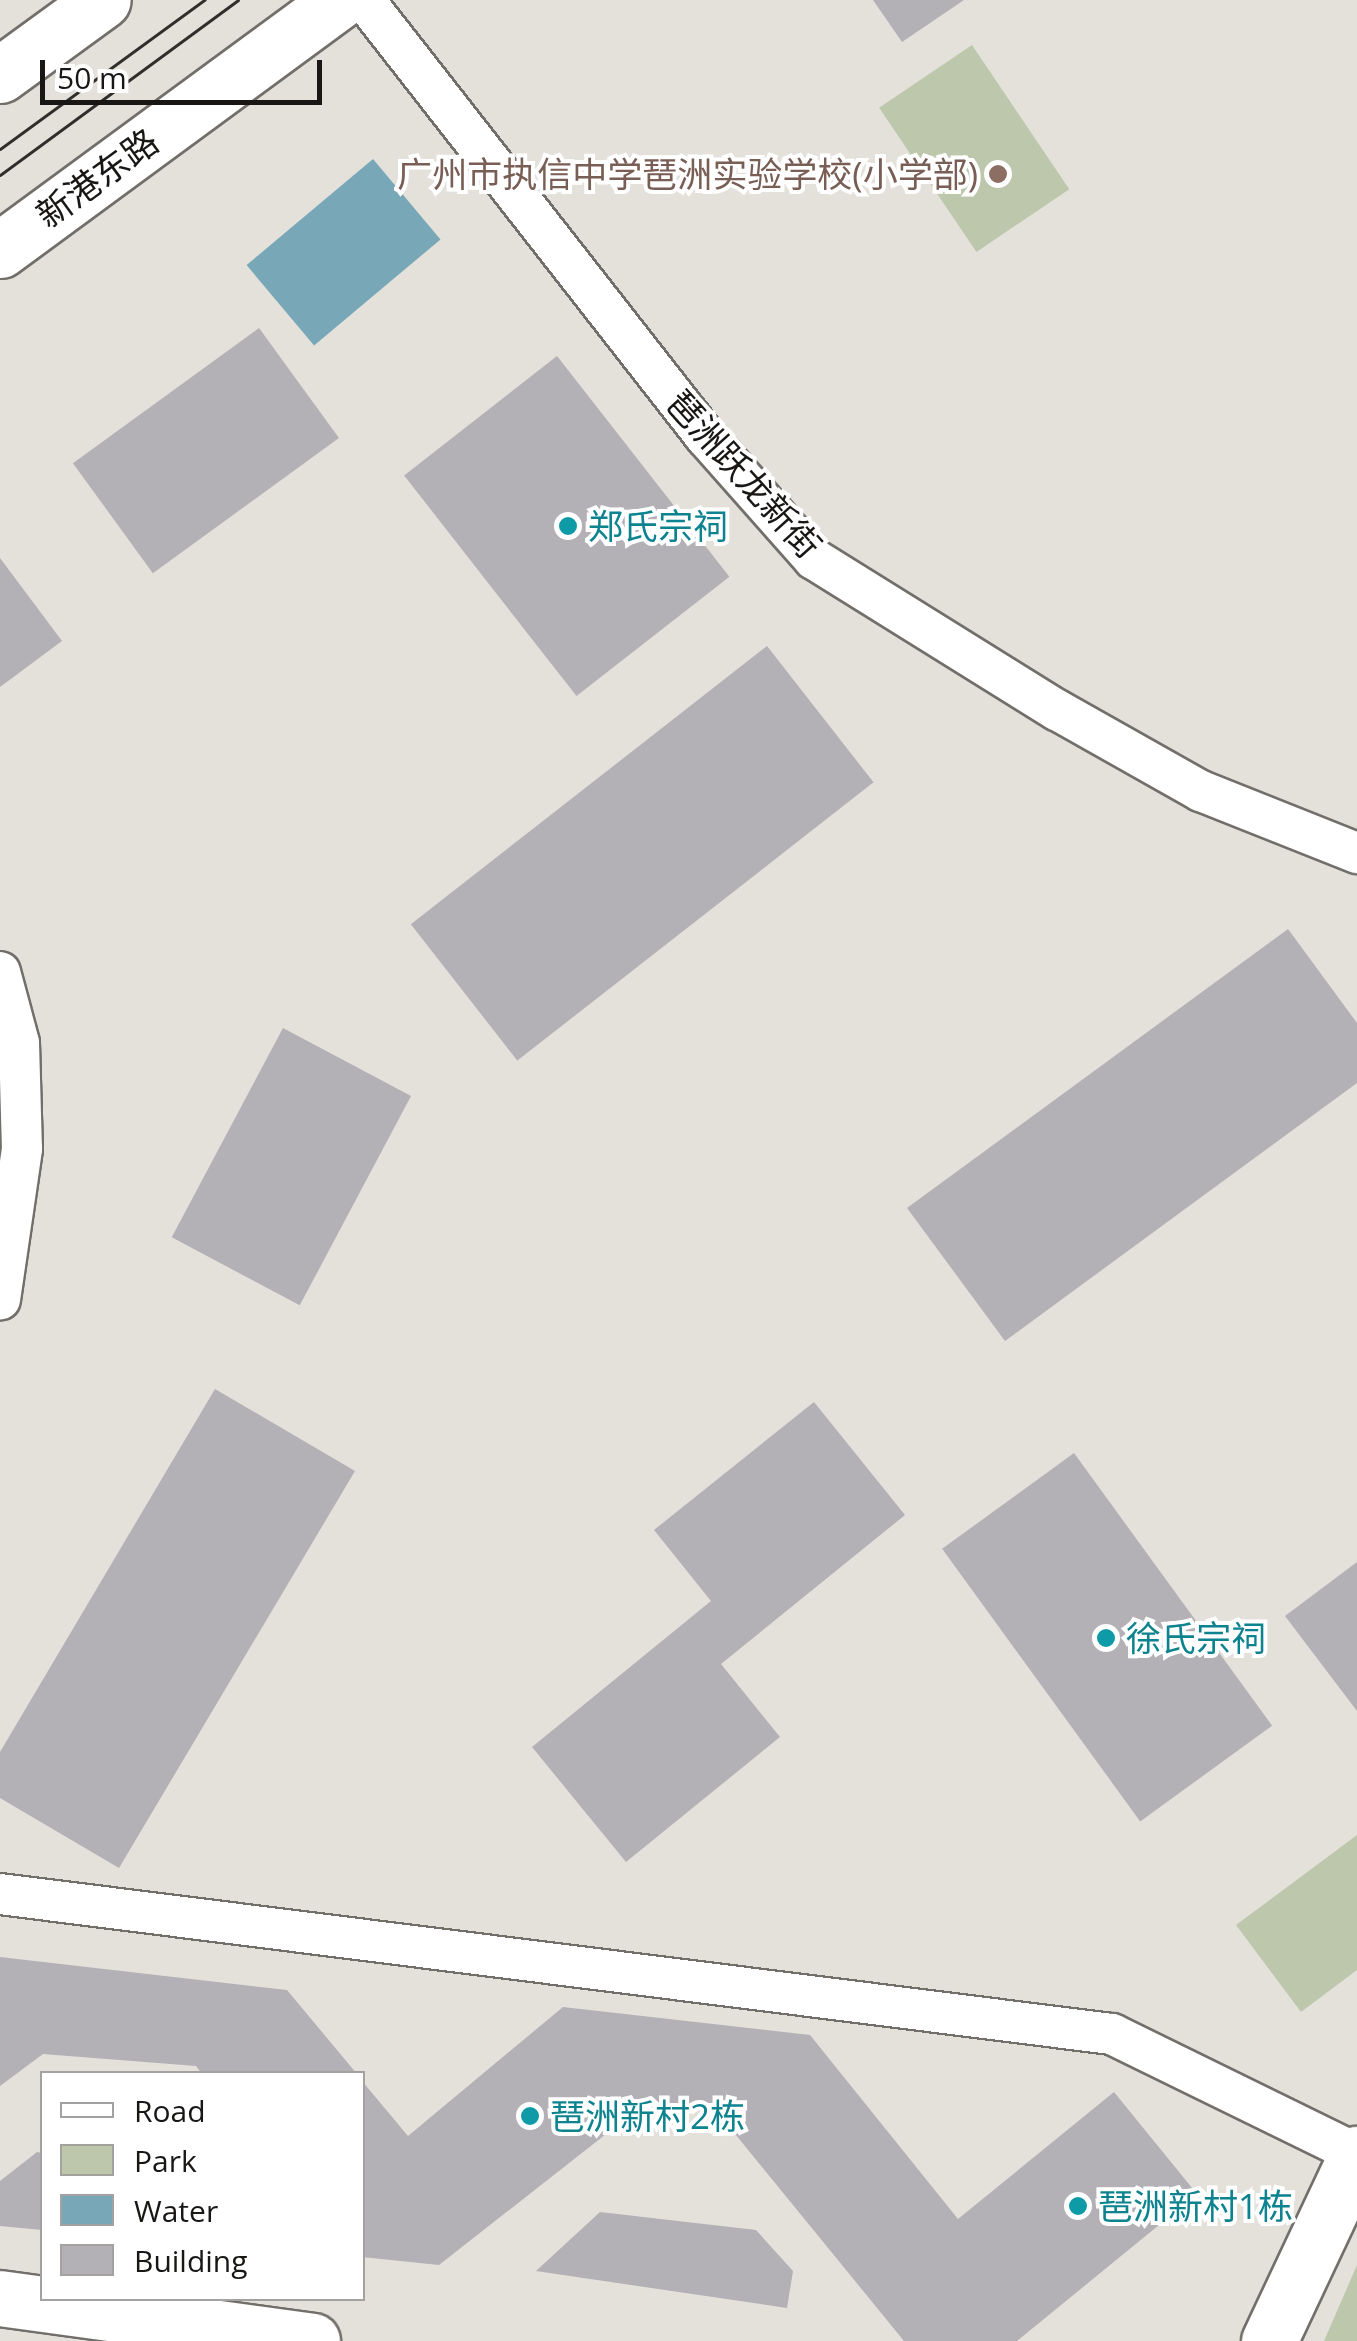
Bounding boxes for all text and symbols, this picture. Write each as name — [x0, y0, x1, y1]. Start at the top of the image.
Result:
scale bar — [45, 40, 328, 102]
text: 50 m — [57, 57, 127, 98]
street label: 新港东路 — [28, 120, 166, 236]
place label: 广州市执信中学琶洲实验学校(小学部) — [397, 153, 978, 195]
marker: 广州市执信中学琶洲实验学校(小学部) — [987, 163, 1009, 185]
street label: 琶洲跃龙新街 — [658, 382, 830, 566]
place label: 郑氏宗祠 — [588, 505, 728, 547]
marker: 郑氏宗祠 — [557, 515, 579, 537]
place label: 徐氏宗祠 — [1126, 1617, 1266, 1659]
marker: 徐氏宗祠 — [1095, 1627, 1117, 1649]
legend — [40, 2071, 365, 2301]
text: Road — [134, 2090, 206, 2131]
place label: 琶洲新村2栋 — [550, 2095, 745, 2137]
marker: 琶洲新村2栋 — [519, 2105, 541, 2127]
text: Park — [134, 2140, 197, 2181]
place label: 琶洲新村1栋 — [1098, 2185, 1293, 2227]
text: Water — [134, 2190, 218, 2231]
marker: 琶洲新村1栋 — [1067, 2195, 1089, 2217]
text: Building — [134, 2240, 248, 2281]

